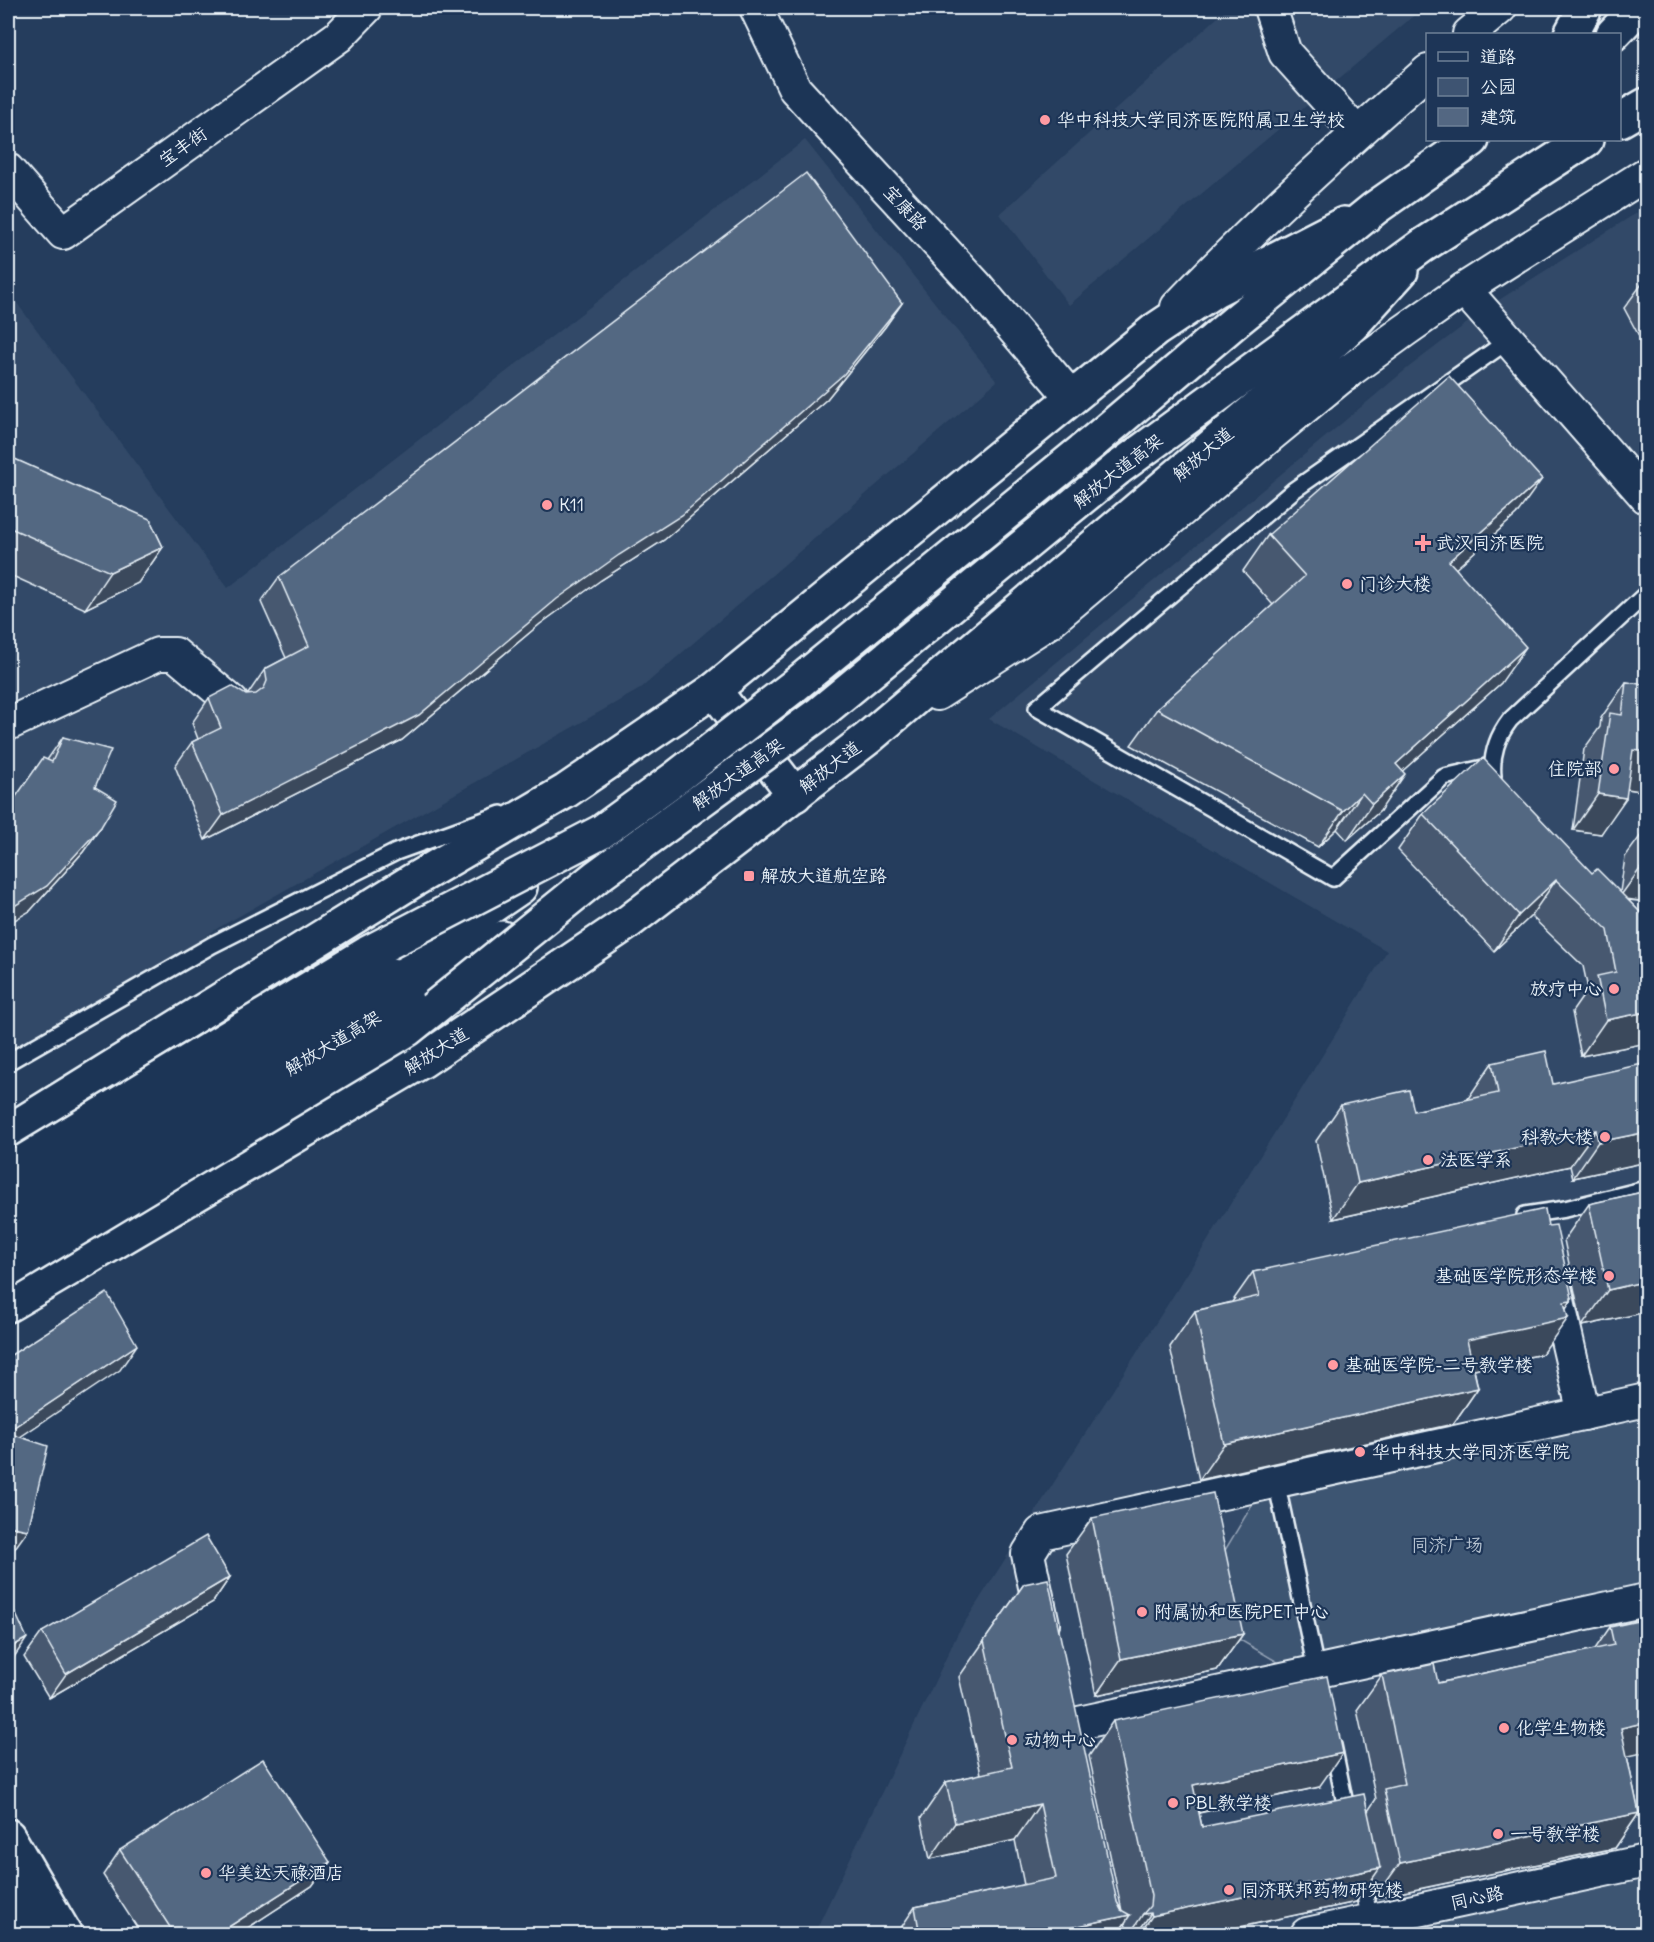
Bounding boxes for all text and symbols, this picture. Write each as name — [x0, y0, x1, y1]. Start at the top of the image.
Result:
legend — [1426, 33, 1621, 141]
text: 道路 — [1480, 45, 1516, 68]
text: 公园 — [1480, 75, 1516, 98]
text: 建筑 — [1480, 105, 1516, 128]
place label: 华中科技大学同济医院附属卫生学校 — [1057, 108, 1345, 131]
marker: 华中科技大学同济医院附属卫生学校 — [1038, 113, 1052, 127]
street label: 宝丰街 — [154, 122, 211, 171]
street label: 宝康路 — [879, 180, 932, 235]
street label: 解放大道 — [1168, 422, 1238, 486]
street label: 解放大道高架 — [1068, 428, 1167, 513]
place label: K11 — [559, 493, 584, 516]
marker: K11 — [540, 498, 554, 512]
place label: 武汉同济医院 — [1436, 531, 1544, 554]
marker: 武汉同济医院 — [1414, 534, 1432, 552]
place label: 门诊大楼 — [1359, 572, 1431, 595]
marker: 门诊大楼 — [1340, 577, 1354, 591]
street label: 解放大道高架 — [687, 733, 788, 815]
street label: 解放大道 — [794, 735, 865, 798]
place label: 住院部 — [1548, 757, 1602, 780]
marker: 住院部 — [1607, 762, 1621, 776]
place label: 解放大道航空路 — [761, 864, 887, 887]
marker: 解放大道航空路 — [742, 869, 756, 883]
place label: 放疗中心 — [1530, 977, 1602, 1000]
marker: 放疗中心 — [1607, 982, 1621, 996]
street label: 解放大道高架 — [281, 1005, 385, 1080]
street label: 解放大道 — [399, 1022, 472, 1079]
place label: 科教大楼 — [1521, 1125, 1593, 1148]
marker: 科教大楼 — [1598, 1130, 1612, 1144]
place label: 法医学系 — [1440, 1148, 1512, 1171]
marker: 法医学系 — [1421, 1153, 1435, 1167]
place label: 基础医学院形态学楼 — [1435, 1264, 1597, 1287]
marker: 基础医学院形态学楼 — [1602, 1269, 1616, 1283]
place label: 基础医学院-二号教学楼 — [1345, 1353, 1533, 1376]
marker: 基础医学院-二号教学楼 — [1326, 1358, 1340, 1372]
place label: 华中科技大学同济医学院 — [1372, 1440, 1570, 1463]
marker: 华中科技大学同济医学院 — [1353, 1445, 1367, 1459]
park label: 同济广场 — [1411, 1533, 1483, 1556]
place label: 附属协和医院PET中心 — [1154, 1600, 1329, 1623]
marker: 附属协和医院PET中心 — [1135, 1605, 1149, 1619]
place label: 化学生物楼 — [1516, 1716, 1606, 1739]
marker: 化学生物楼 — [1497, 1721, 1511, 1735]
place label: 动物中心 — [1024, 1728, 1096, 1751]
marker: 动物中心 — [1005, 1733, 1019, 1747]
place label: PBL教学楼 — [1185, 1791, 1271, 1814]
marker: PBL教学楼 — [1166, 1796, 1180, 1810]
place label: 一号教学楼 — [1510, 1822, 1600, 1845]
marker: 一号教学楼 — [1491, 1827, 1505, 1841]
place label: 华美达天禄酒店 — [218, 1861, 344, 1884]
marker: 华美达天禄酒店 — [199, 1866, 213, 1880]
place label: 同济联邦药物研究楼 — [1241, 1878, 1403, 1901]
street label: 同心路 — [1448, 1881, 1506, 1914]
marker: 同济联邦药物研究楼 — [1222, 1883, 1236, 1897]

